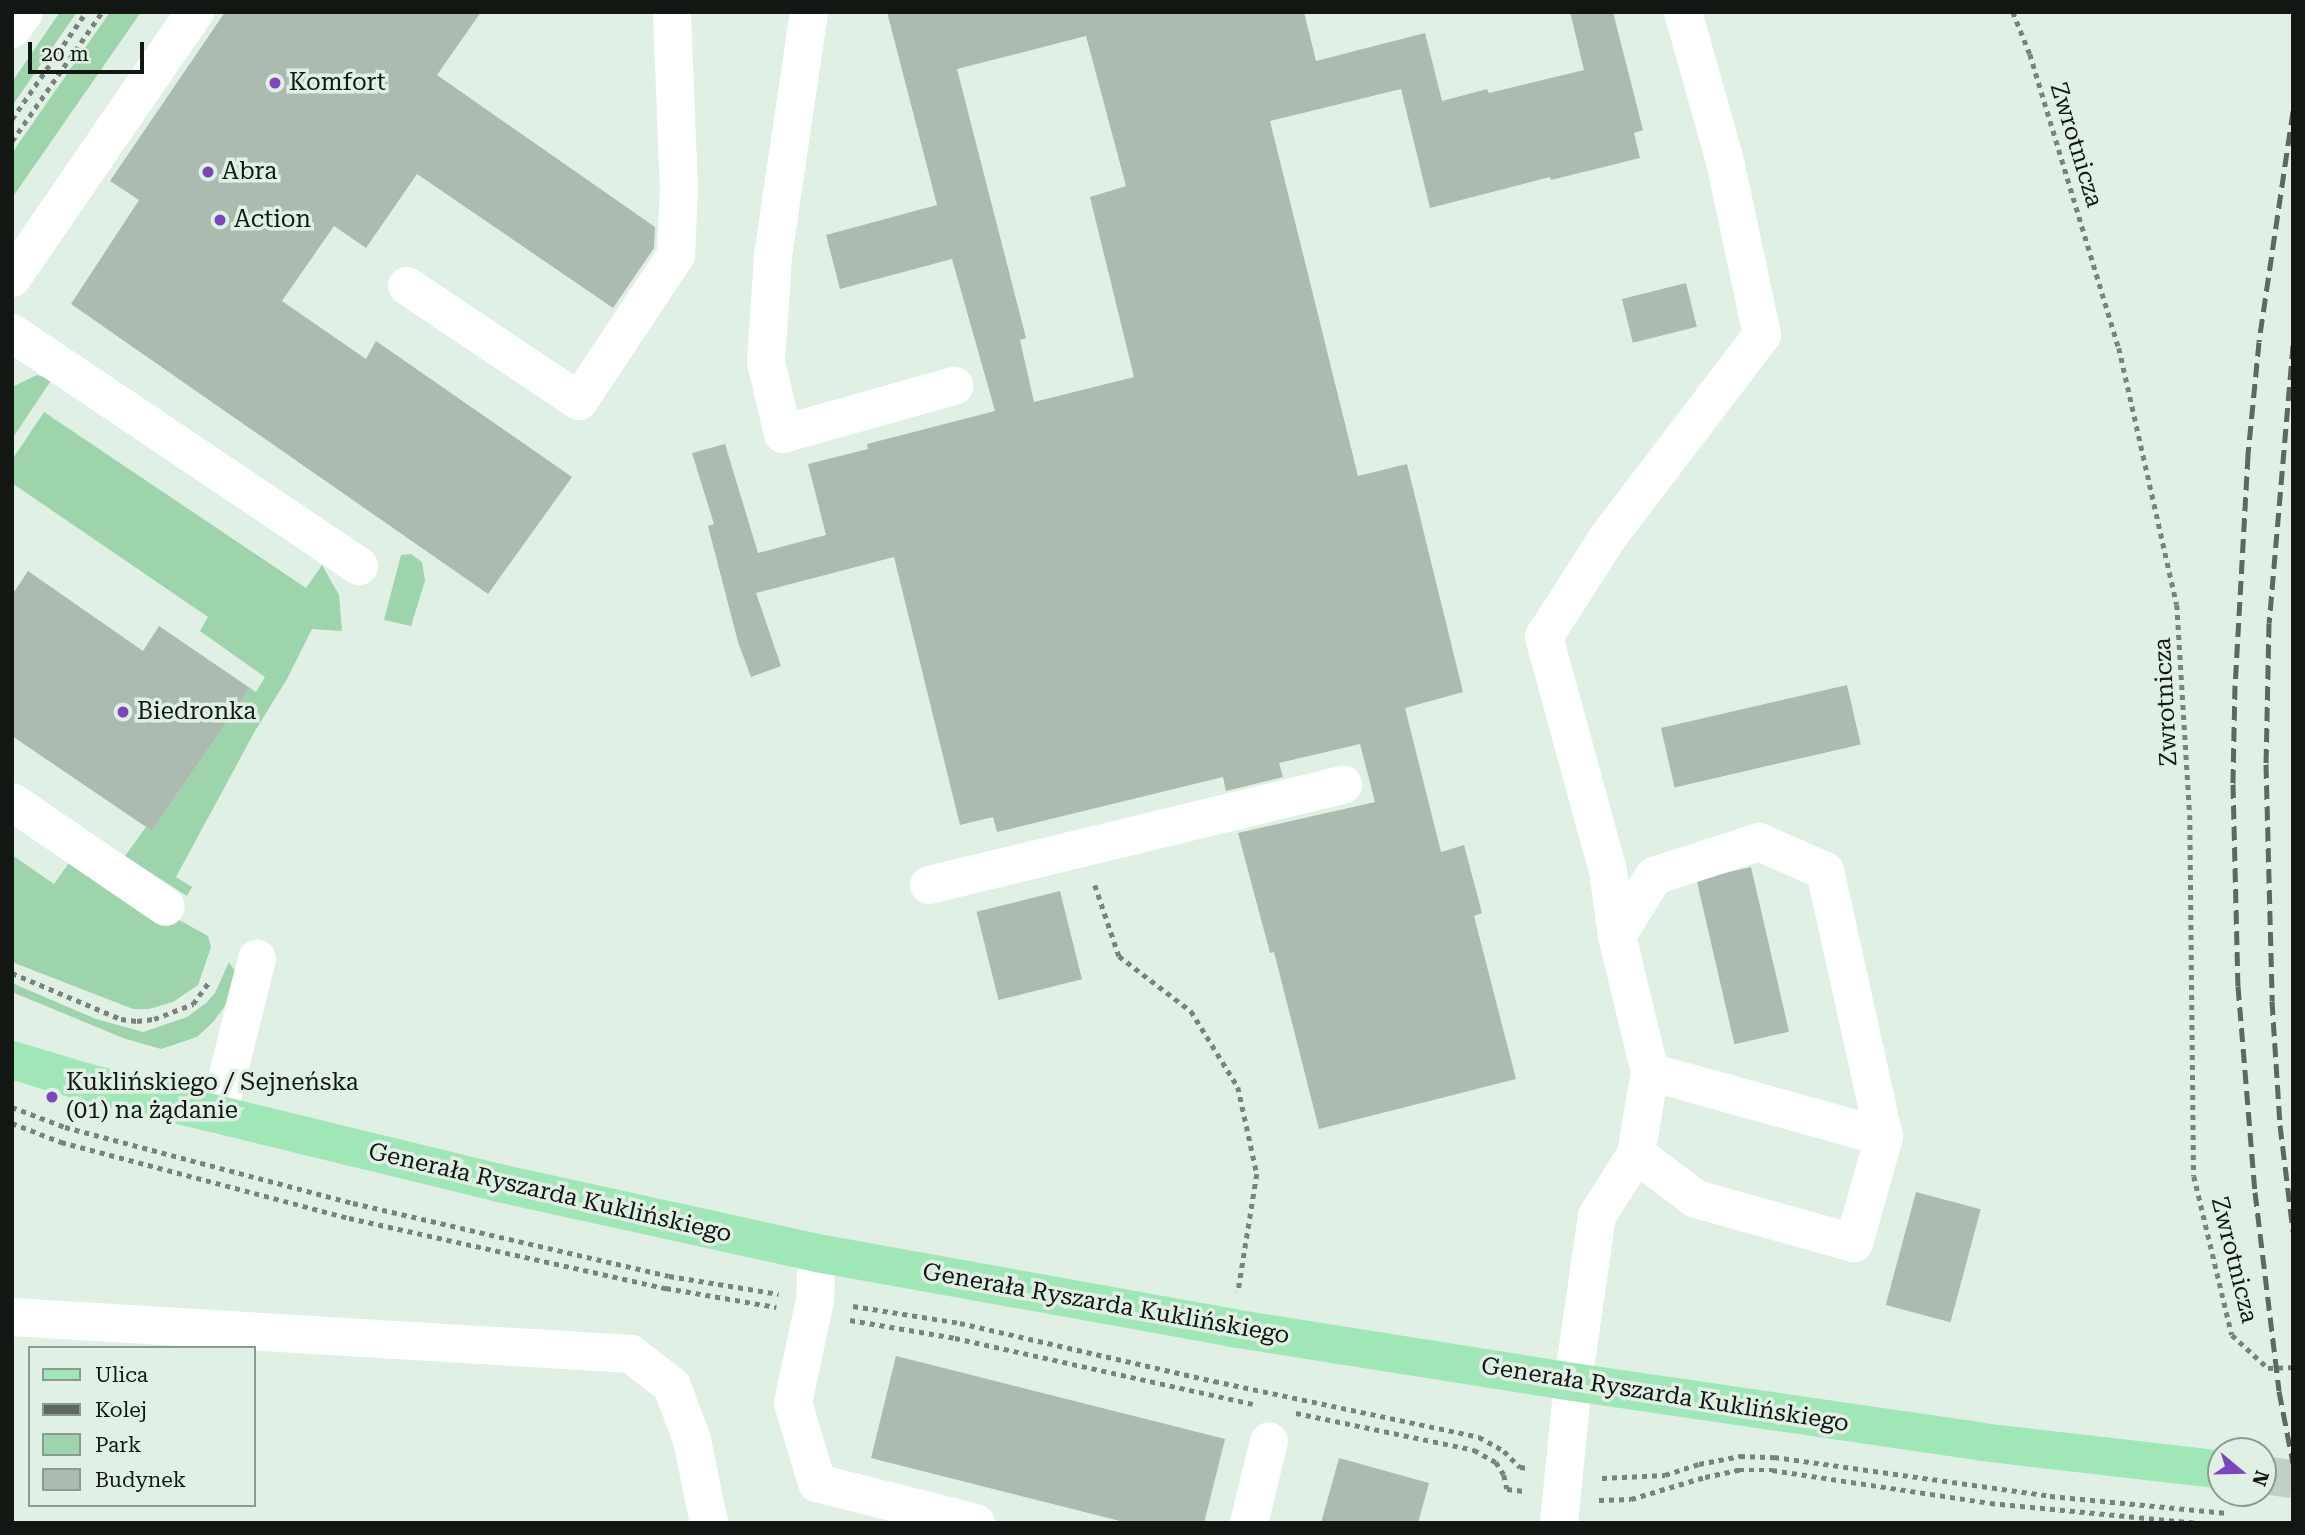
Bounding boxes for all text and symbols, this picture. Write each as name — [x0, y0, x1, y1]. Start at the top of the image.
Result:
scale bar — [32, 28, 147, 72]
text: 20 m — [41, 42, 89, 66]
place label: Komfort — [289, 69, 386, 97]
marker: Komfort — [267, 75, 283, 91]
street label: Zwrotnicza — [2043, 79, 2109, 211]
place label: Abra — [222, 158, 277, 186]
marker: Abra — [200, 164, 216, 180]
place label: Action — [234, 206, 311, 234]
marker: Action — [212, 212, 228, 228]
street label: Zwrotnicza — [2148, 637, 2184, 767]
place label: Biedronka — [137, 698, 256, 726]
marker: Biedronka — [115, 704, 131, 720]
place label: Kuklińskiego / Sejneńska (01) na żądanie — [66, 1069, 359, 1125]
marker: Kuklińskiego / Sejneńska (01) na żądanie — [44, 1089, 60, 1105]
street label: Generała Ryszarda Kuklińskiego — [366, 1137, 734, 1249]
street label: Zwrotnicza — [2204, 1194, 2264, 1326]
street label: Generała Ryszarda Kuklińskiego — [920, 1258, 1292, 1350]
legend — [28, 1346, 256, 1507]
street label: Generała Ryszarda Kuklińskiego — [1479, 1352, 1851, 1438]
text: Ulica — [95, 1363, 148, 1387]
text: Kolej — [95, 1398, 147, 1422]
text: Park — [95, 1433, 141, 1457]
north arrow — [2207, 1437, 2277, 1507]
text: Budynek — [95, 1468, 186, 1492]
text: N — [2247, 1468, 2274, 1489]

